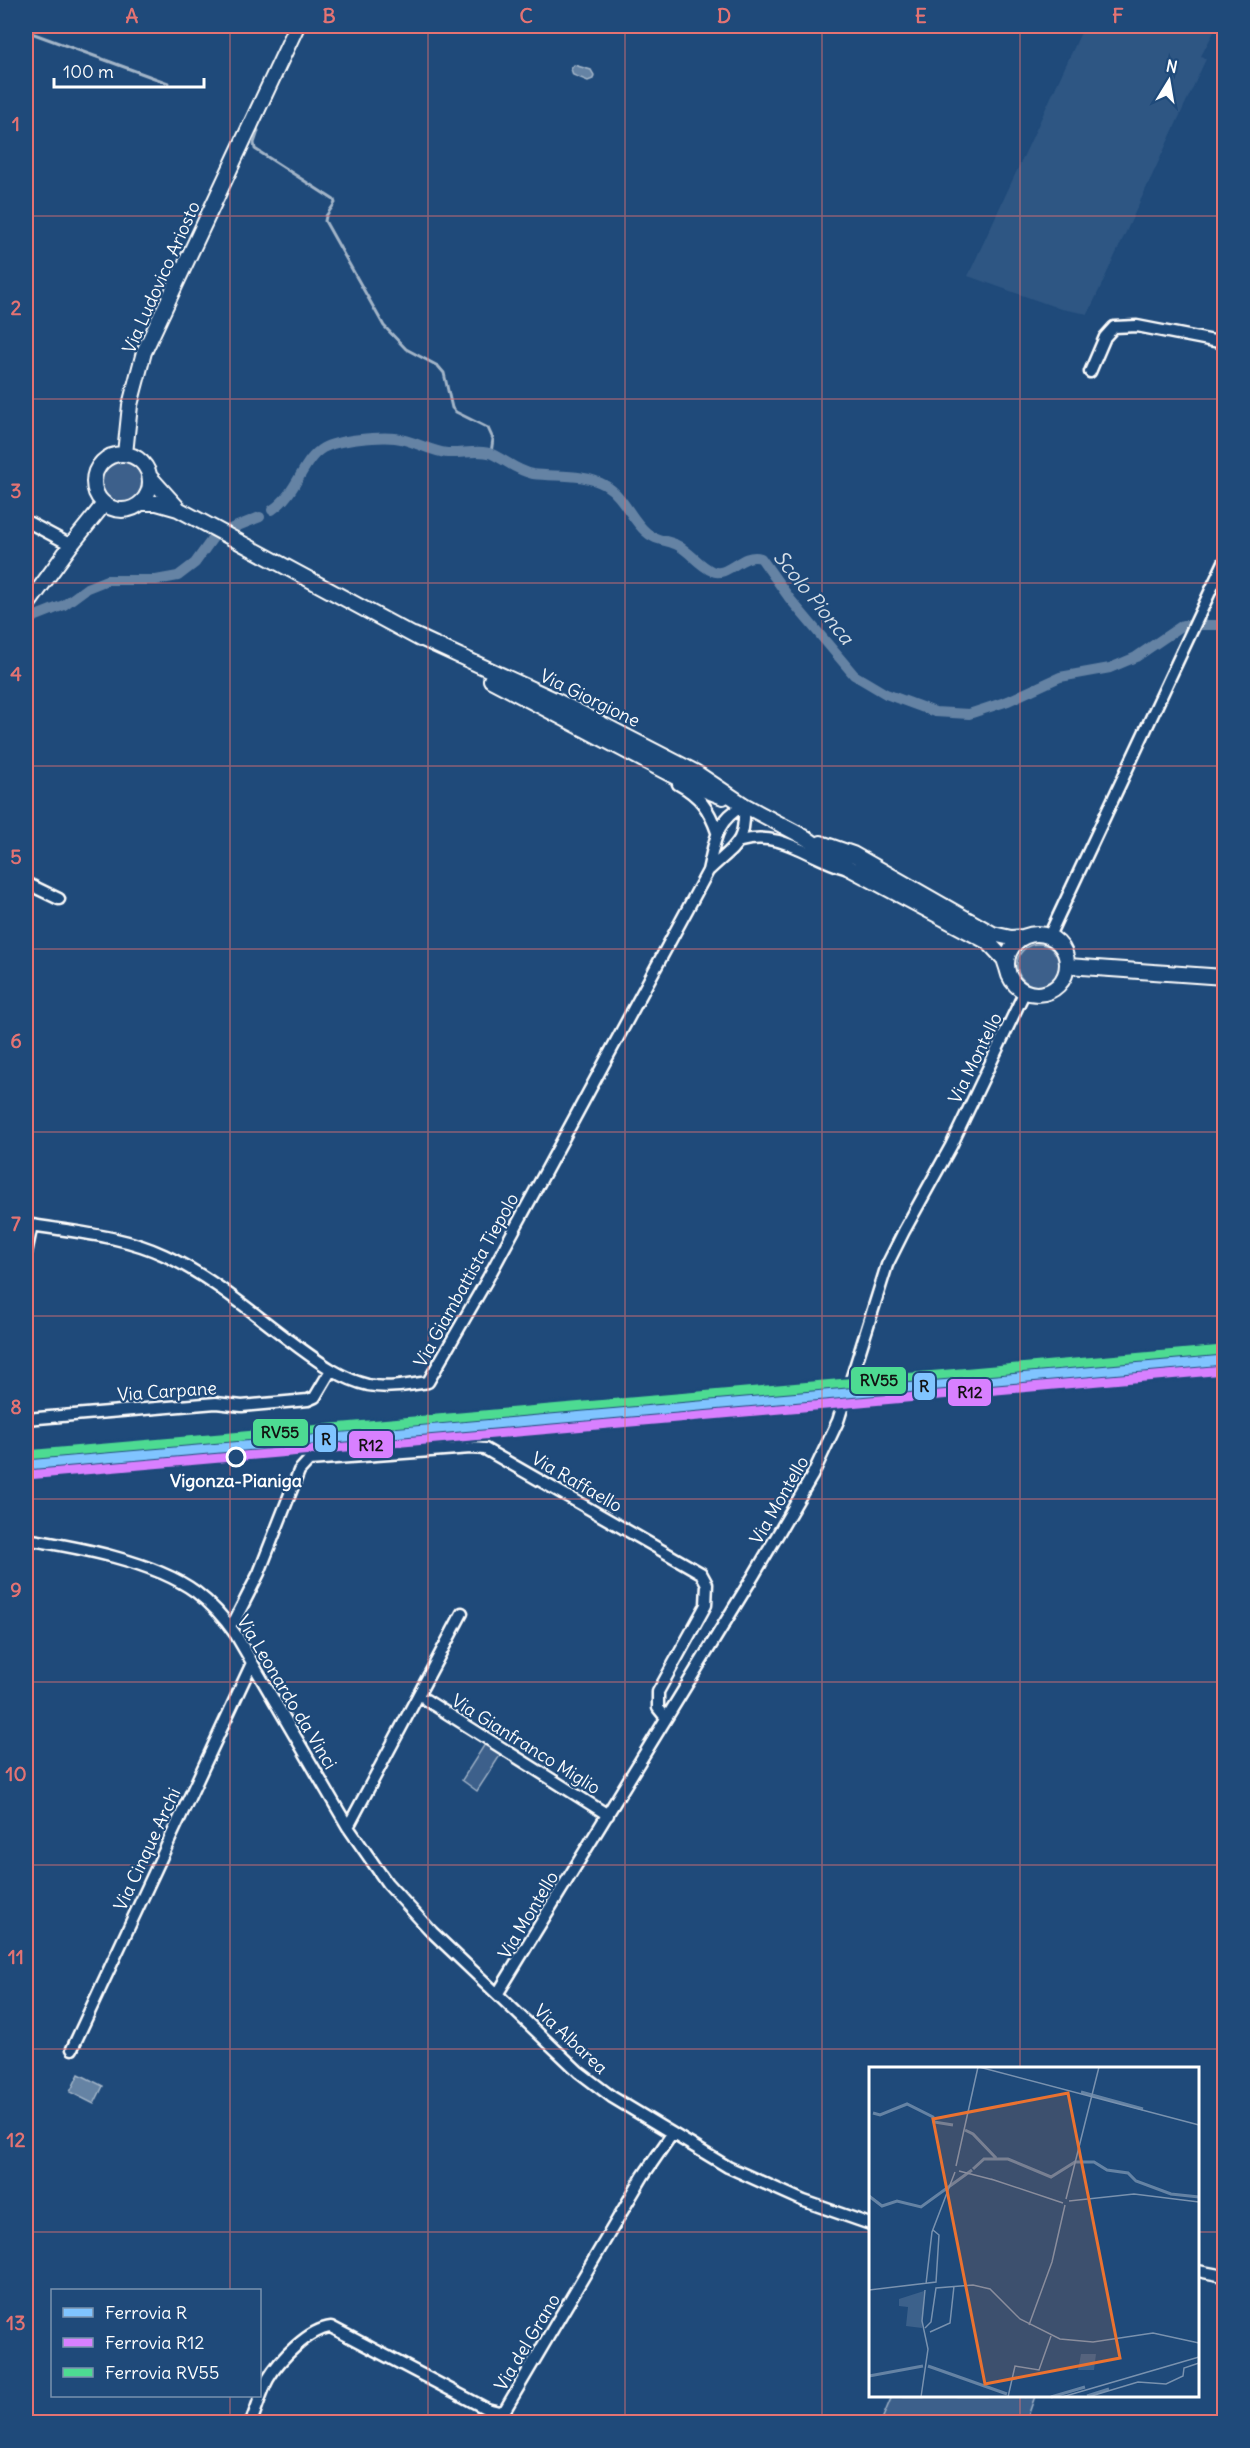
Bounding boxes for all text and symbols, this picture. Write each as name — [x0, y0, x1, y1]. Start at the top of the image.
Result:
text: A — [126, 3, 139, 28]
text: B — [322, 3, 336, 28]
text: C — [519, 3, 533, 28]
text: D — [717, 3, 731, 28]
text: E — [915, 3, 927, 28]
text: F — [1112, 3, 1124, 28]
scale bar — [54, 51, 204, 89]
north arrow — [1139, 51, 1199, 111]
text: N — [1165, 55, 1179, 77]
text: 100 m — [63, 60, 114, 83]
text: 1 — [12, 111, 20, 136]
street label: Via Ludovico Ariosto — [117, 197, 205, 357]
text: 2 — [11, 295, 22, 320]
text: 3 — [10, 478, 22, 503]
water label: Scolo Pionca — [769, 545, 860, 650]
text: 4 — [10, 661, 22, 686]
street label: Via Giorgione — [536, 664, 644, 732]
text: 5 — [10, 844, 22, 869]
street label: Via Montello — [943, 1009, 1007, 1107]
text: 6 — [10, 1028, 22, 1053]
street label: Via Giambattista Tiepolo — [408, 1189, 524, 1371]
text: 7 — [11, 1211, 21, 1236]
line badge: RV55 — [850, 1366, 907, 1395]
text: RV55 — [860, 1370, 898, 1390]
line badge: R — [913, 1372, 936, 1401]
street label: Via Carpane — [116, 1376, 218, 1406]
text: R — [919, 1376, 930, 1396]
line badge: R12 — [947, 1378, 992, 1407]
text: R12 — [957, 1382, 983, 1402]
text: 8 — [10, 1394, 22, 1419]
line badge: RV55 — [252, 1418, 309, 1447]
text: RV55 — [261, 1422, 299, 1442]
line badge: R — [314, 1424, 337, 1453]
text: R — [321, 1429, 332, 1449]
line badge: R12 — [348, 1430, 394, 1459]
text: R12 — [358, 1435, 384, 1455]
marker: Vigonza-Pianiga — [226, 1447, 246, 1467]
street label: Via Raffaello — [527, 1447, 627, 1517]
street label: Via Montello — [744, 1452, 814, 1548]
place label: Vigonza-Pianiga — [170, 1469, 302, 1492]
text: 9 — [10, 1577, 22, 1602]
street label: Via Leonardo da Vinci — [232, 1611, 342, 1773]
street label: Via Gianfranco Miglio — [447, 1689, 605, 1799]
text: 10 — [5, 1761, 27, 1786]
street label: Via Cinque Archi — [109, 1784, 185, 1914]
street label: Via Montello — [493, 1867, 563, 1963]
text: 11 — [8, 1944, 24, 1969]
street label: Via Albarea — [529, 1999, 613, 2079]
inset map — [869, 2067, 1199, 2397]
text: 12 — [7, 2127, 25, 2152]
legend — [51, 2289, 261, 2397]
street label: Via del Grano — [489, 2289, 565, 2395]
text: Ferrovia R — [105, 2301, 187, 2324]
text: 13 — [6, 2310, 26, 2335]
text: Ferrovia R12 — [105, 2331, 204, 2354]
text: Ferrovia RV55 — [105, 2361, 219, 2384]

